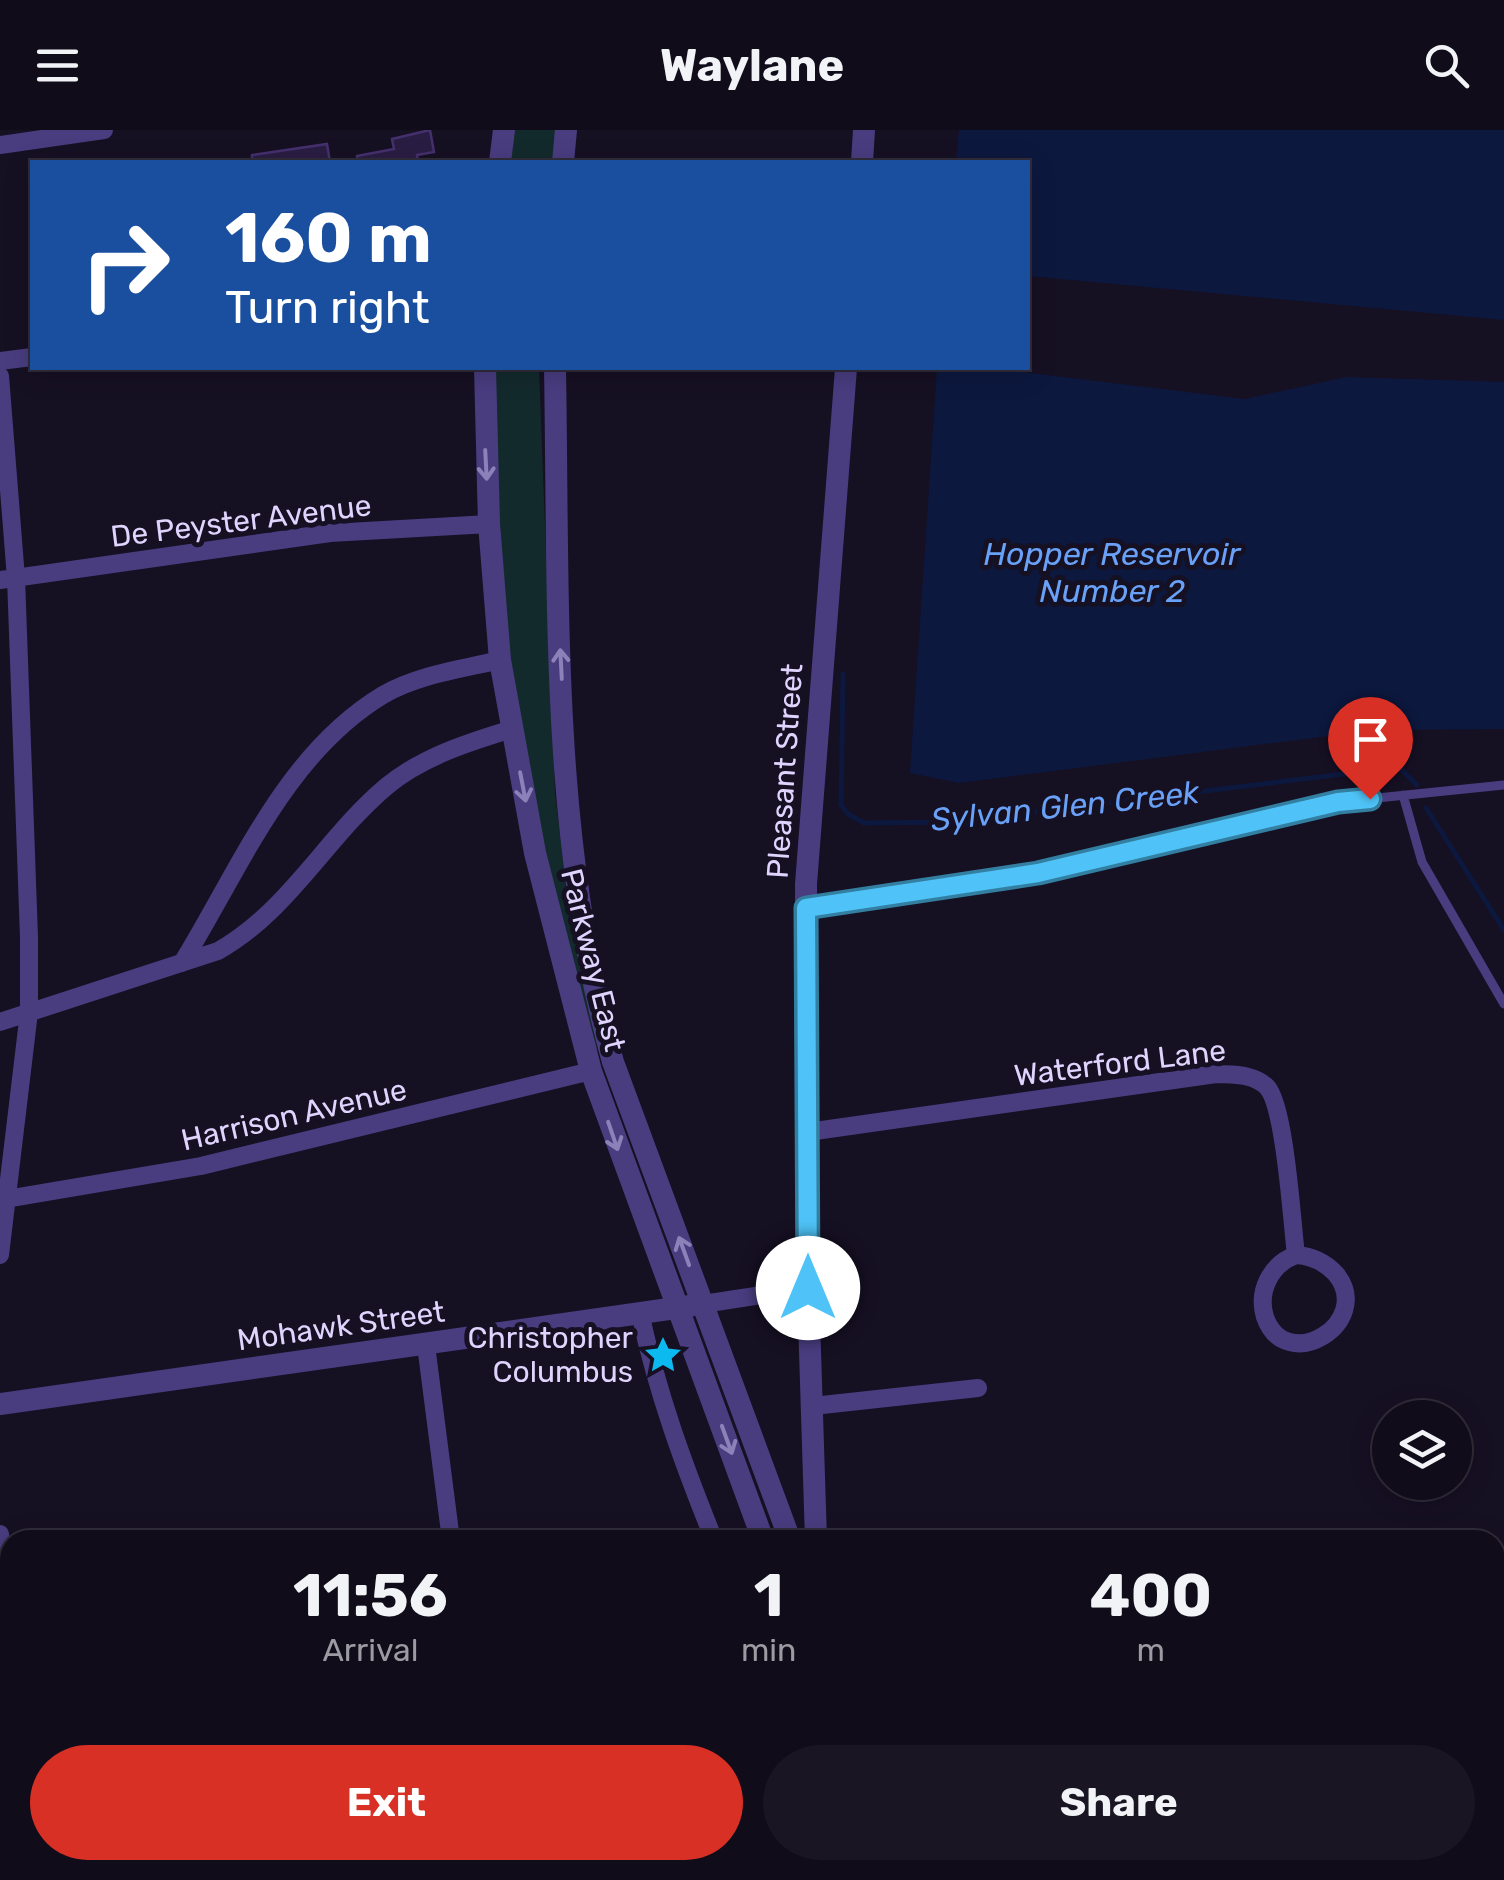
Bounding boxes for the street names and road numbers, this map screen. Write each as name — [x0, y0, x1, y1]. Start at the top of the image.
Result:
street label: De Peyster Avenue — [109, 487, 373, 555]
street label: Pleasant Street — [760, 662, 810, 880]
street label: Parkway East — [553, 865, 633, 1055]
street label: Waterford Lane — [1012, 1032, 1228, 1094]
street label: Harrison Avenue — [178, 1072, 410, 1158]
street label: Mohawk Street — [235, 1294, 447, 1358]

